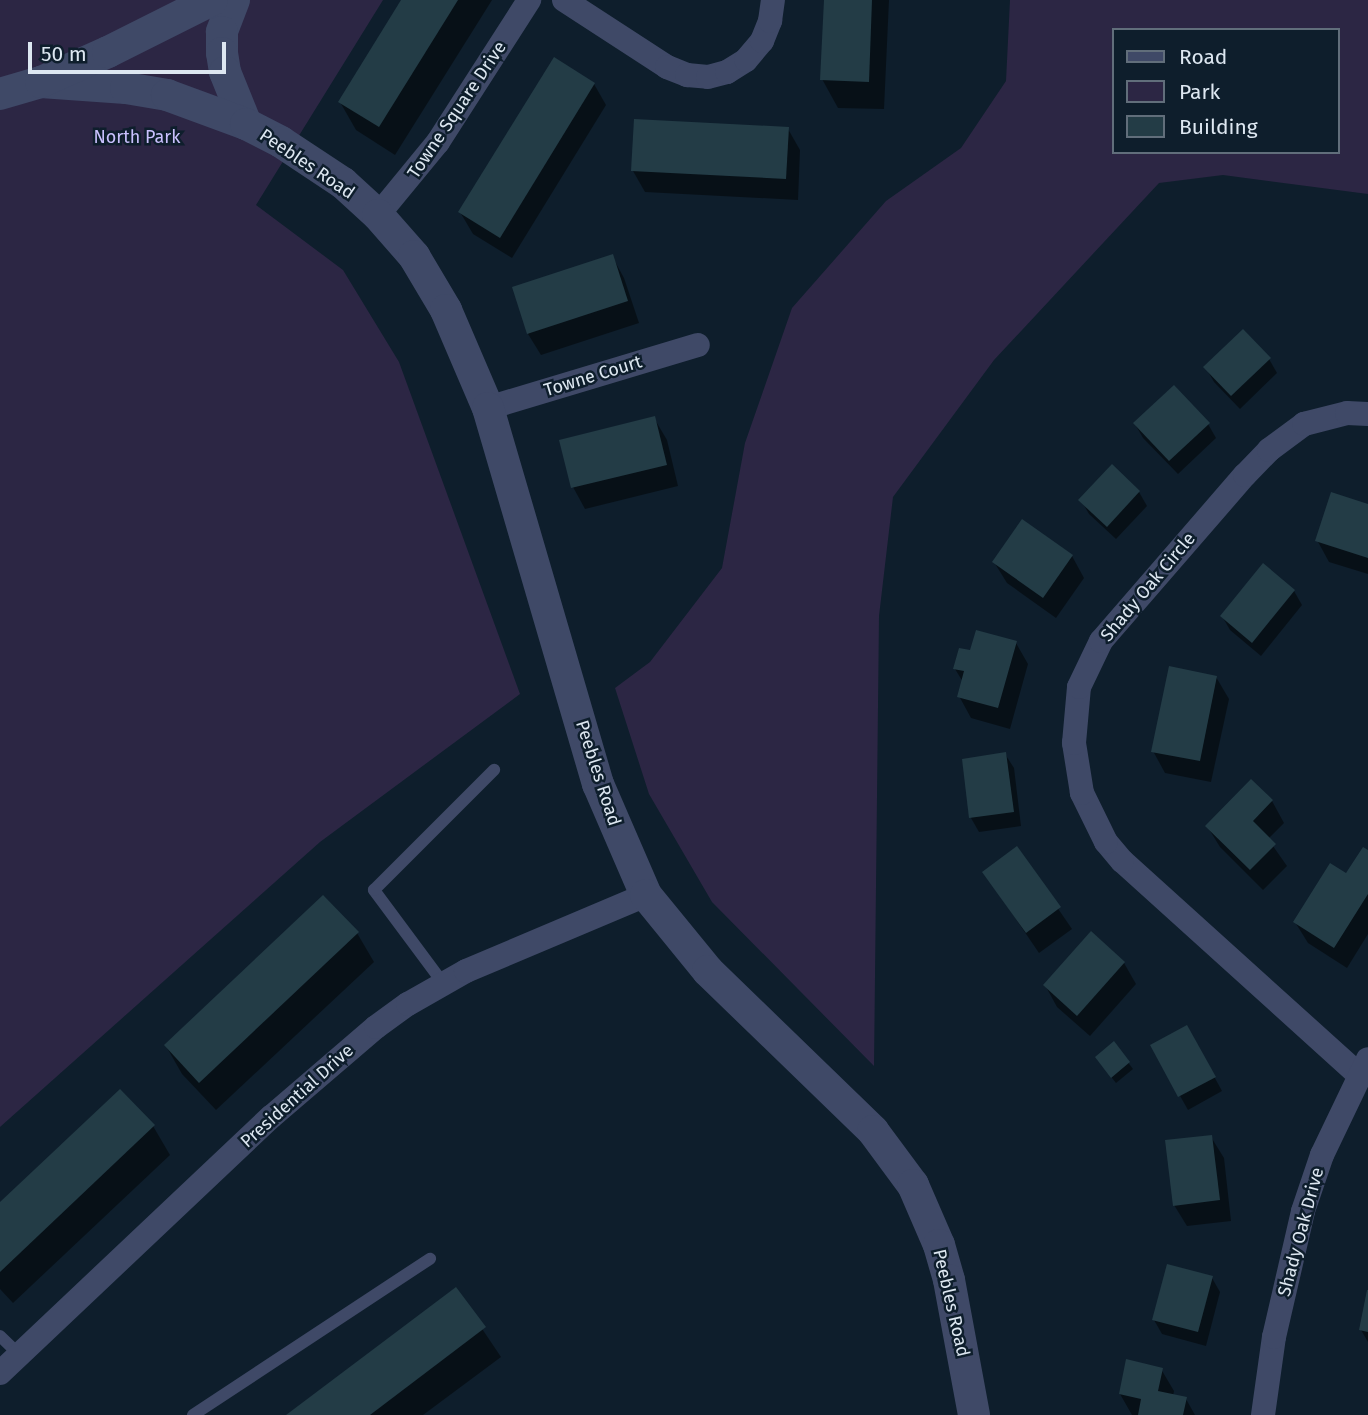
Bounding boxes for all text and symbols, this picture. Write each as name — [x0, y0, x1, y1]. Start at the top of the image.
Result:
scale bar — [32, 28, 229, 72]
legend — [1112, 28, 1340, 154]
street label: Towne Square Drive — [403, 37, 511, 183]
text: 50 m — [41, 41, 87, 67]
text: Road — [1179, 44, 1227, 70]
text: Park — [1179, 79, 1220, 105]
text: Building — [1179, 114, 1258, 140]
street label: Peebles Road — [255, 124, 359, 204]
park label: North Park — [94, 126, 180, 148]
street label: Towne Court — [542, 351, 644, 401]
street label: Shady Oak Circle — [1096, 528, 1200, 646]
street label: Peebles Road — [571, 717, 625, 829]
street label: Presidential Drive — [236, 1040, 358, 1152]
street label: Shady Oak Drive — [1273, 1165, 1329, 1299]
street label: Peebles Road — [928, 1247, 974, 1359]

